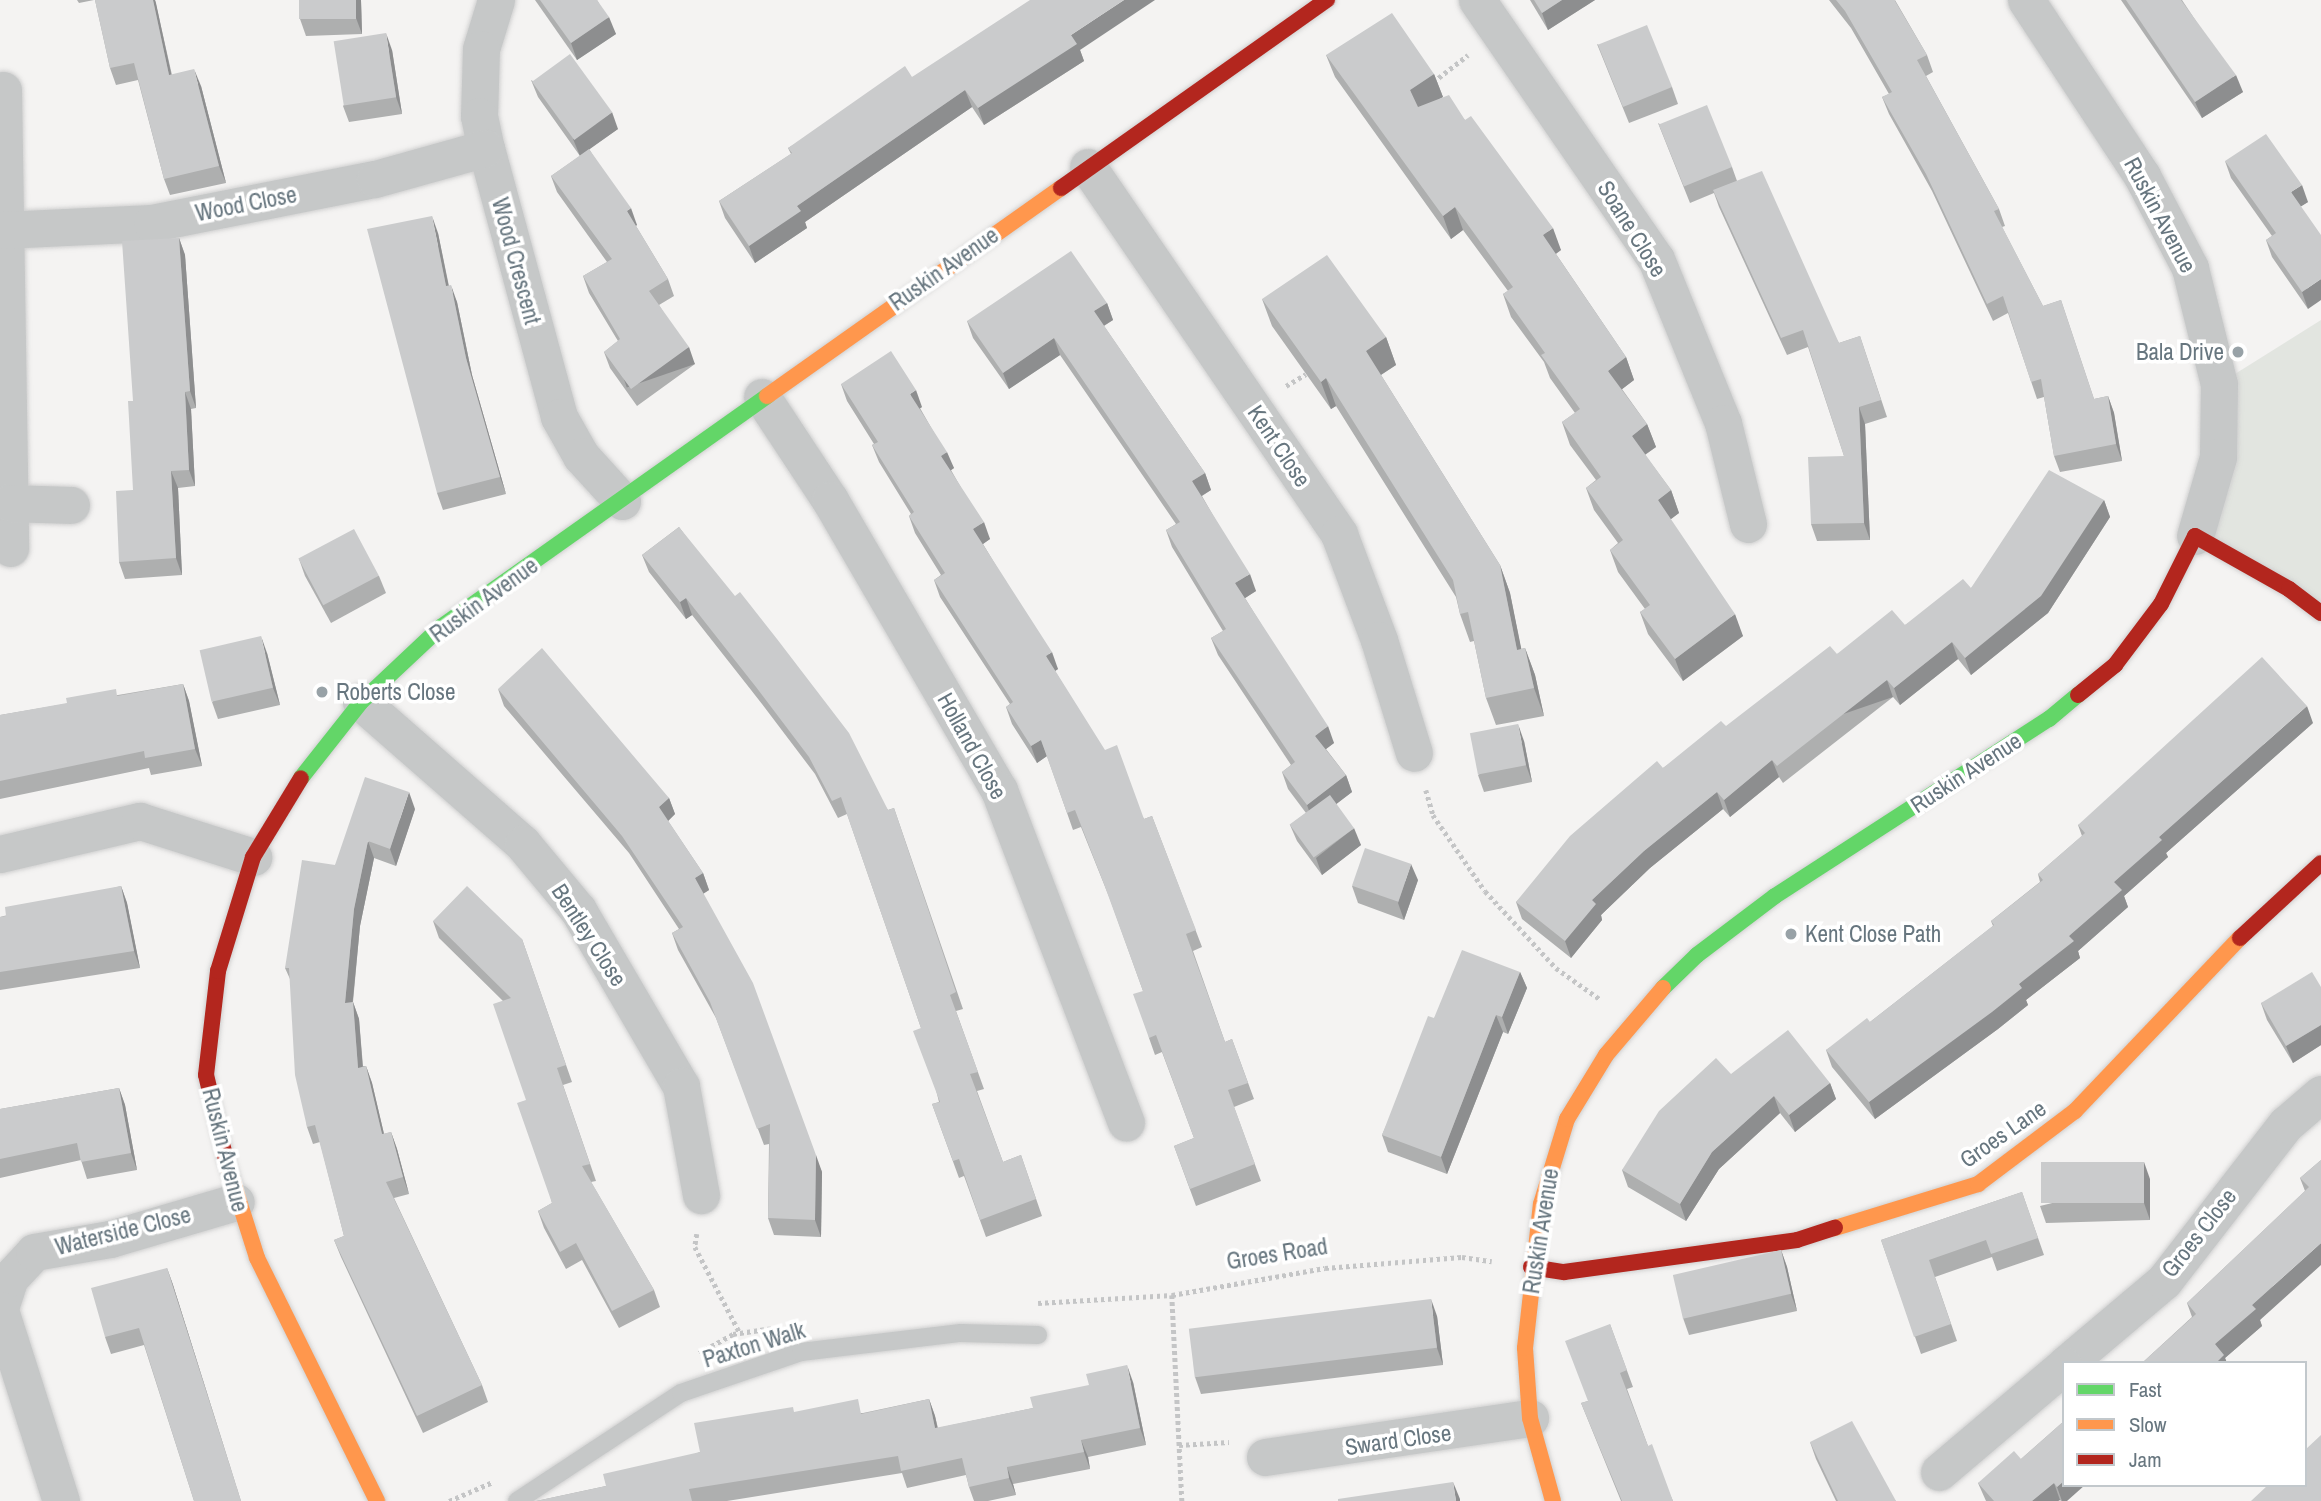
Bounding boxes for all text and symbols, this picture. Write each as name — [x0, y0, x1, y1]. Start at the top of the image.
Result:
street label: Ruskin Avenue — [2118, 152, 2202, 278]
street label: Soane Close — [1592, 176, 1672, 282]
street label: Wood Close — [193, 181, 299, 227]
street label: Wood Crescent — [486, 195, 546, 327]
street label: Ruskin Avenue — [884, 221, 1004, 317]
place label: Bala Drive — [2136, 338, 2224, 366]
marker: Bala Drive — [2230, 344, 2246, 360]
street label: Kent Close — [1242, 400, 1316, 492]
street label: Ruskin Avenue — [424, 551, 544, 649]
place label: Roberts Close — [336, 678, 455, 706]
marker: Roberts Close — [314, 684, 330, 700]
street label: Holland Close — [931, 688, 1013, 804]
street label: Ruskin Avenue — [1905, 727, 2027, 819]
street label: Bentley Close — [546, 879, 632, 991]
place label: Kent Close Path — [1805, 920, 1941, 948]
marker: Kent Close Path — [1783, 926, 1799, 942]
street label: Ruskin Avenue — [196, 1085, 254, 1215]
street label: Groes Lane — [1955, 1094, 2051, 1174]
street label: Ruskin Avenue — [1517, 1166, 1565, 1296]
street label: Groes Close — [2156, 1183, 2242, 1283]
street label: Waterside Close — [52, 1201, 194, 1261]
street label: Groes Road — [1225, 1232, 1329, 1276]
street label: Paxton Walk — [700, 1316, 808, 1374]
legend — [2062, 1361, 2307, 1487]
text: Fast — [2129, 1375, 2162, 1404]
text: Slow — [2129, 1410, 2166, 1439]
street label: Sward Close — [1343, 1419, 1453, 1461]
text: Jam — [2129, 1445, 2162, 1474]

